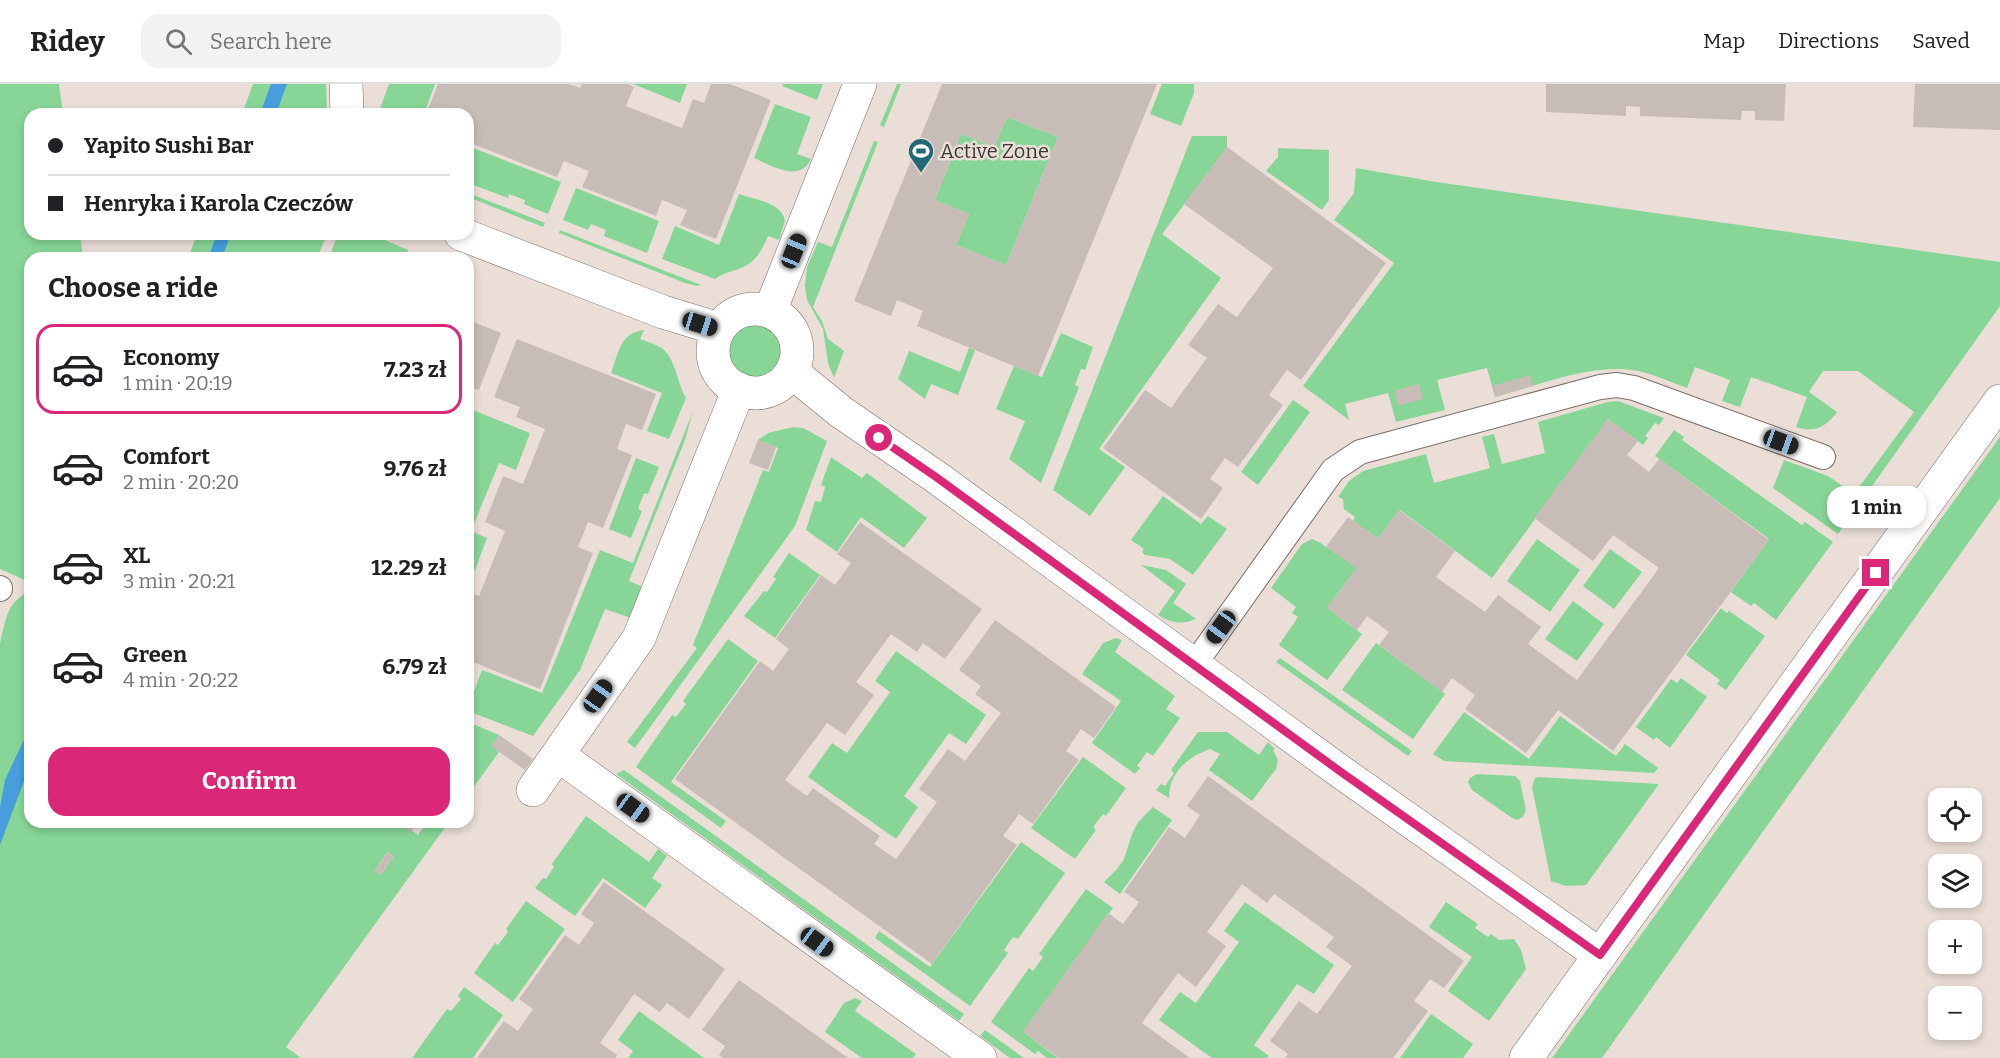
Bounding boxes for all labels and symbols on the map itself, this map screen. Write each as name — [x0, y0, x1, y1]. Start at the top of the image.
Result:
sports icon: Active Zone — [906, 136, 936, 174]
place label: Active Zone — [940, 139, 1049, 163]
car — [779, 231, 809, 271]
car — [680, 310, 720, 338]
route start — [865, 424, 892, 451]
car — [1761, 427, 1801, 457]
callout: 1 min — [1826, 486, 1926, 528]
route end — [1862, 559, 1889, 586]
car — [1203, 607, 1239, 647]
car — [580, 676, 616, 716]
car — [613, 790, 653, 826]
car — [797, 924, 837, 960]

